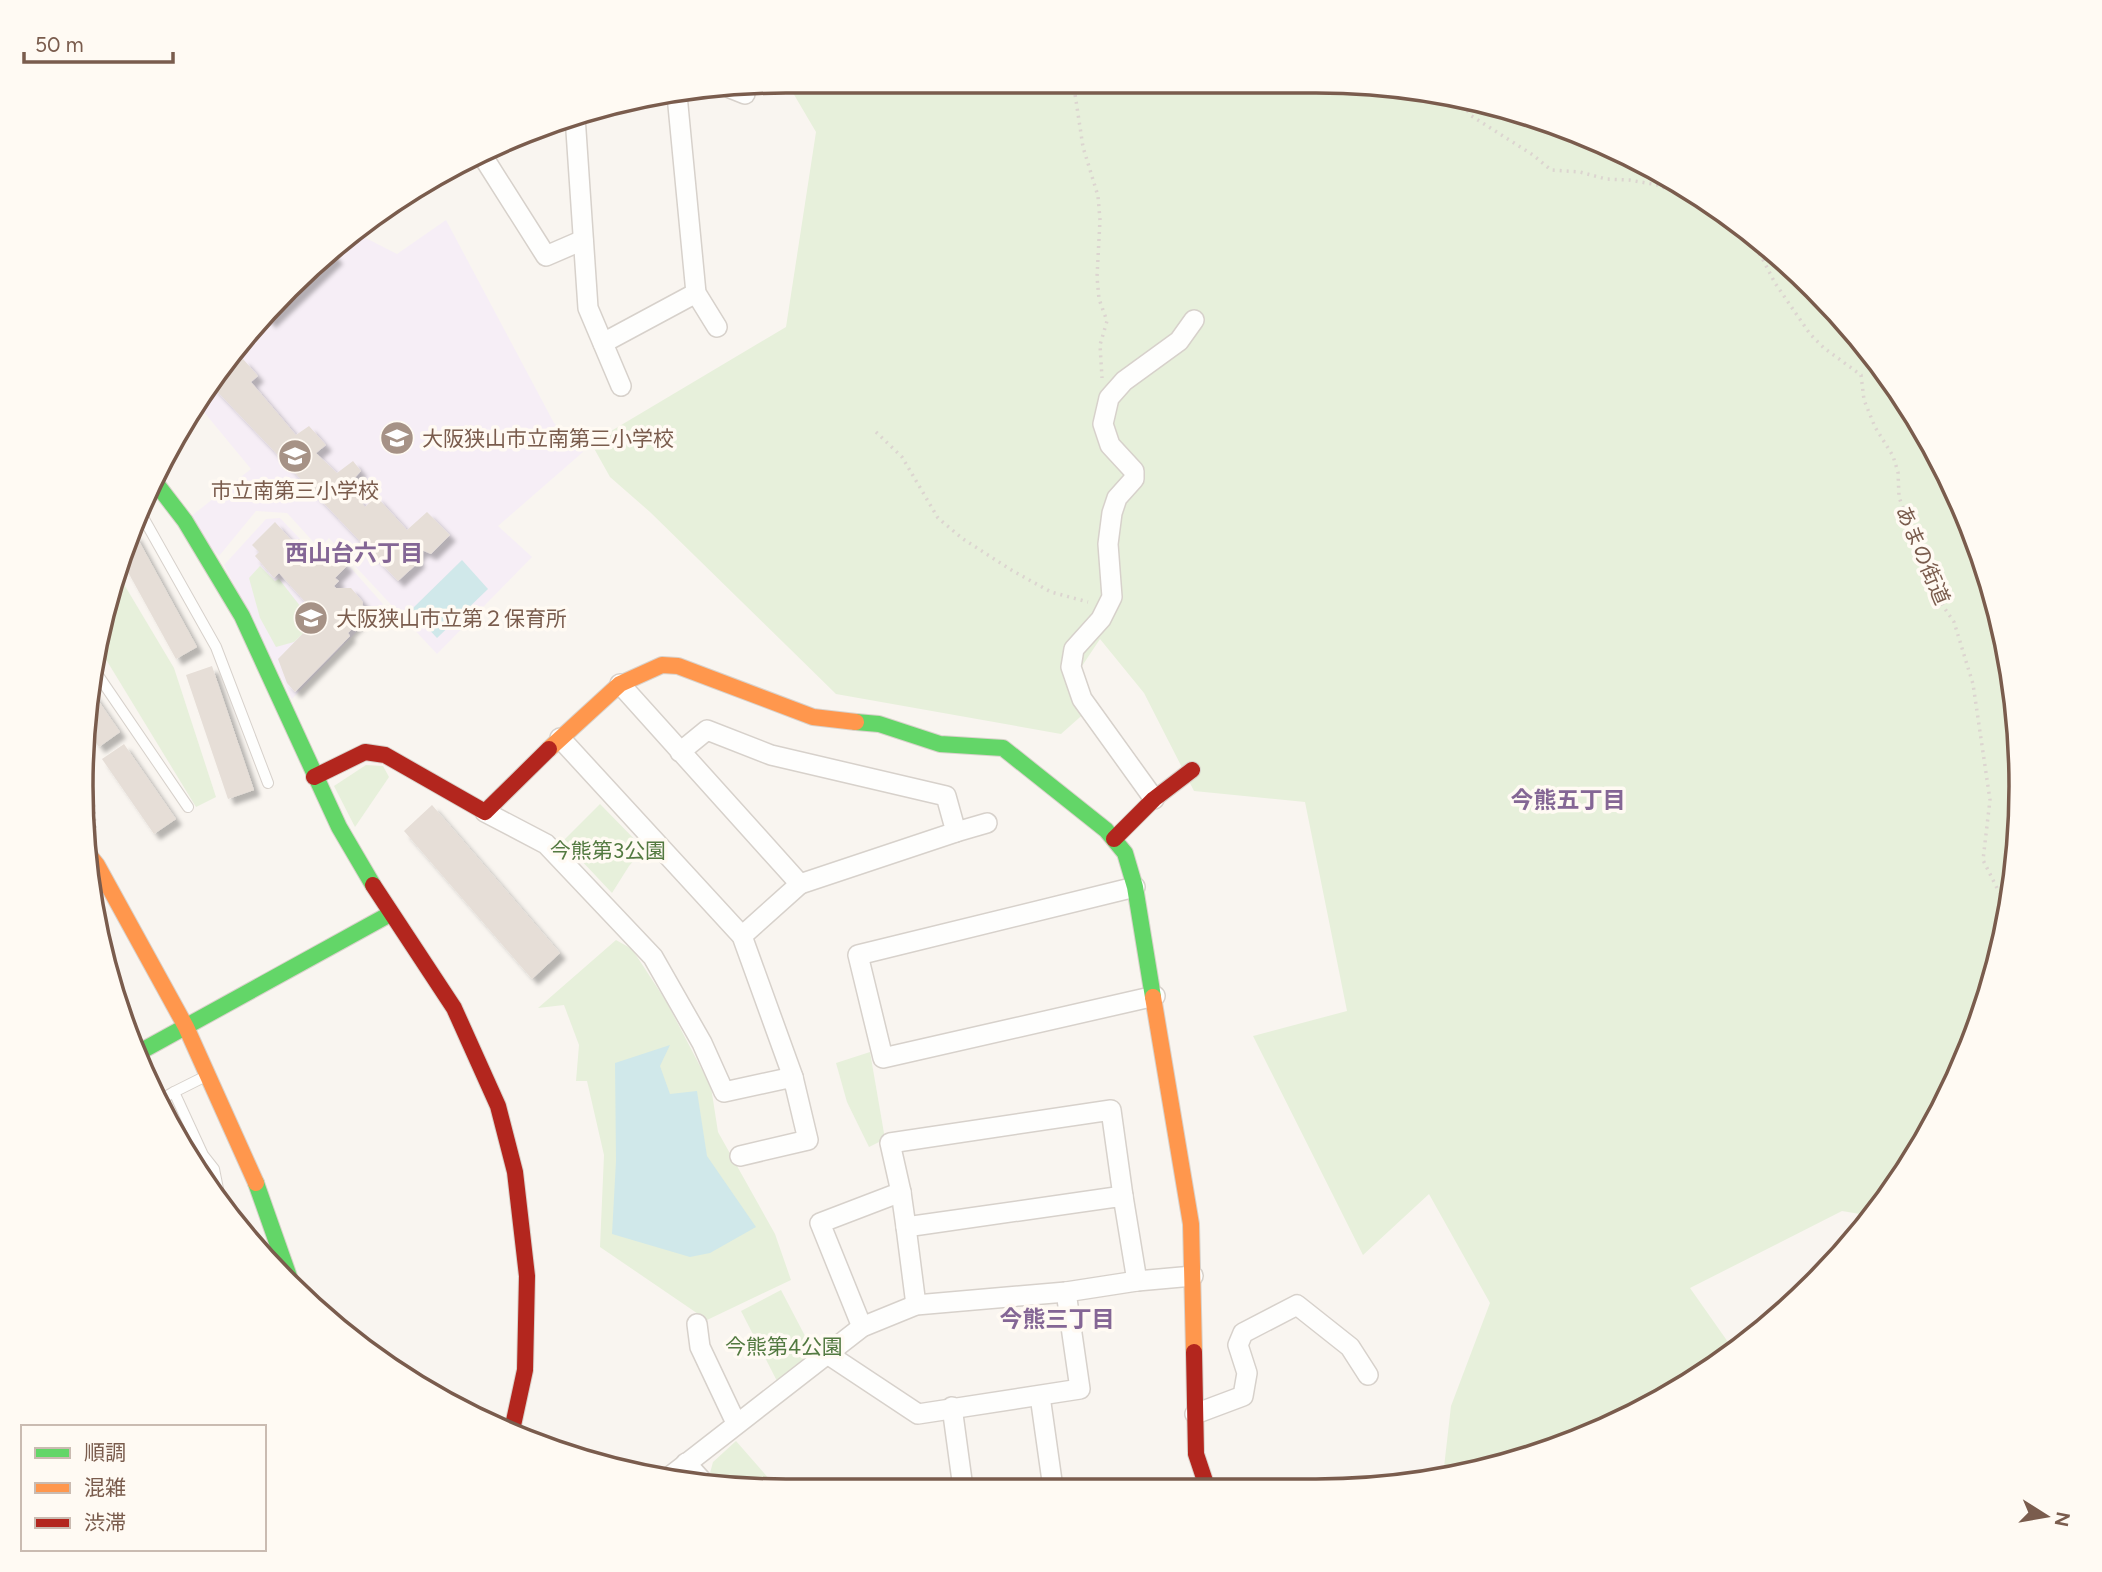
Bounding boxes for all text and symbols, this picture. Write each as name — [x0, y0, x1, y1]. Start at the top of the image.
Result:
scale bar — [24, 21, 173, 65]
text: 50 m — [35, 32, 84, 57]
school or university icon: 大阪狭山市立南第三小学校 — [378, 419, 416, 457]
place label: 大阪狭山市立南第三小学校 — [422, 426, 674, 451]
school or university icon: 市立南第三小学校 — [276, 437, 314, 475]
place label: 市立南第三小学校 — [211, 478, 379, 503]
street label: あまの街道 — [1891, 502, 1955, 608]
district label: 西山台六丁目 — [285, 539, 423, 567]
school or university icon: 大阪狭山市立第２保育所 — [292, 599, 330, 637]
place label: 大阪狭山市立第２保育所 — [336, 606, 567, 631]
district label: 今熊五丁目 — [1511, 786, 1626, 814]
park label: 今熊第3公園 — [550, 838, 666, 863]
district label: 今熊三丁目 — [1000, 1305, 1115, 1333]
park label: 今熊第4公園 — [725, 1334, 843, 1359]
legend — [21, 1425, 266, 1551]
text: 順調 — [84, 1440, 126, 1465]
text: 混雑 — [84, 1475, 126, 1500]
north arrow — [2011, 1481, 2081, 1551]
text: 渋滞 — [84, 1510, 126, 1535]
text: N — [2050, 1510, 2075, 1529]

